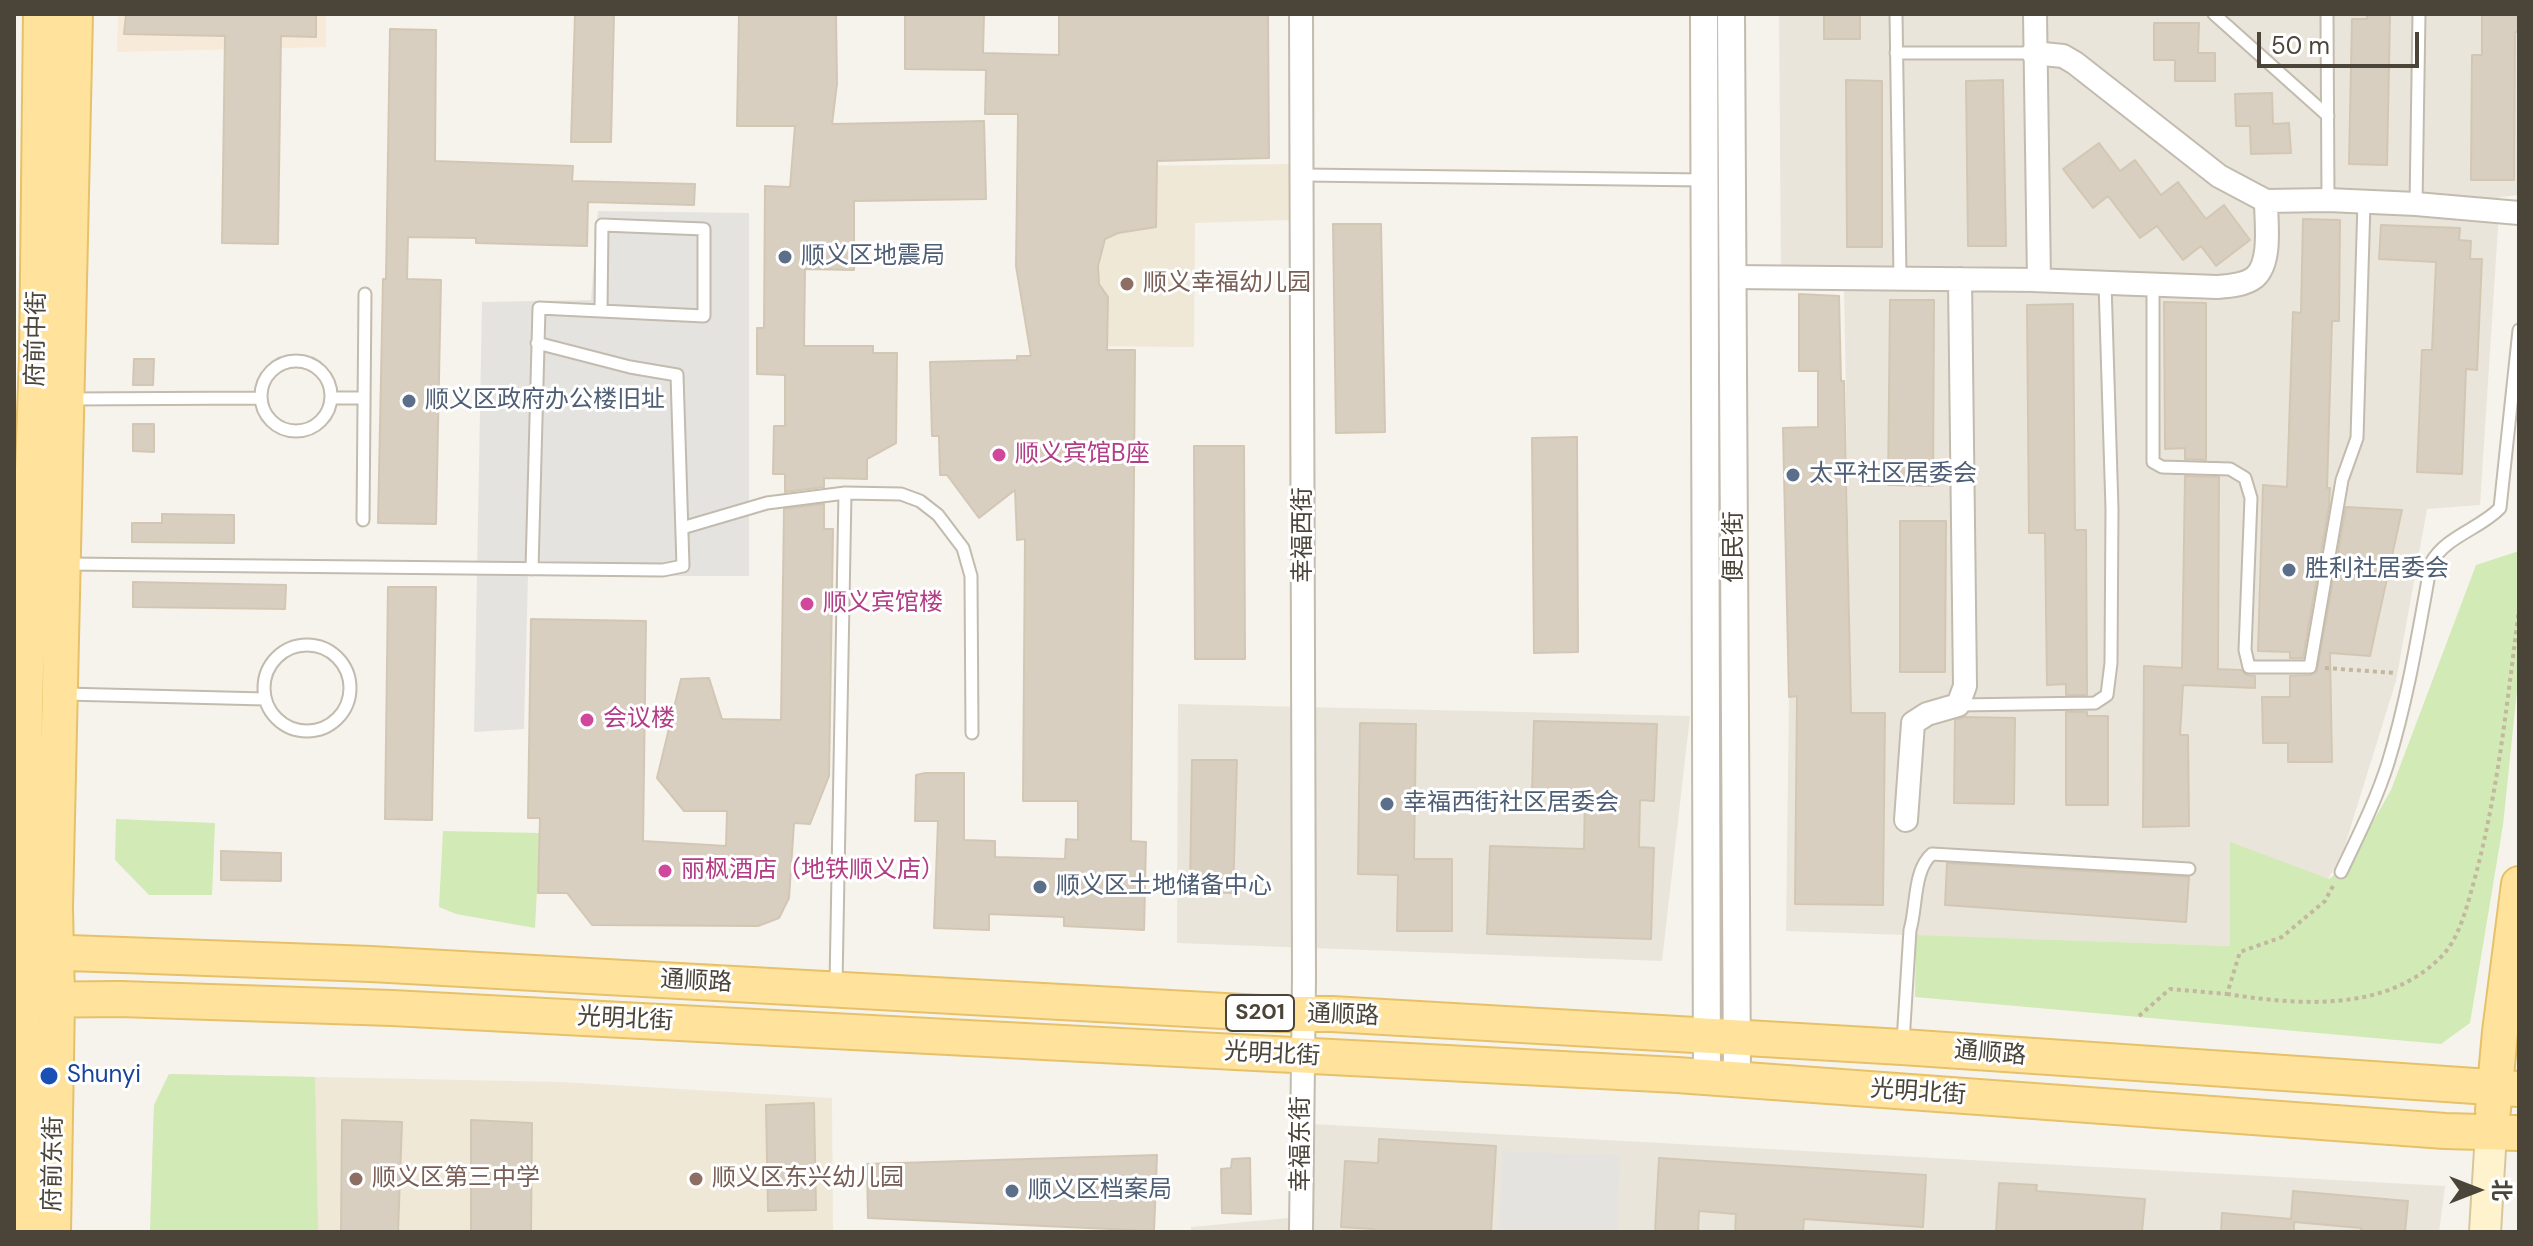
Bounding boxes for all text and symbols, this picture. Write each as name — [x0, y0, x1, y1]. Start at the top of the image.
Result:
scale bar — [2261, 16, 2423, 66]
text: 50 m — [2271, 30, 2330, 61]
place label: 顺义区地震局 — [801, 243, 945, 271]
marker: 顺义区地震局 — [776, 248, 794, 266]
place label: 顺义幸福幼儿园 — [1143, 270, 1311, 298]
marker: 顺义幸福幼儿园 — [1118, 275, 1136, 293]
street label: 府前中街 — [22, 291, 52, 387]
place label: 顺义区政府办公楼旧址 — [425, 387, 665, 415]
marker: 顺义区政府办公楼旧址 — [400, 392, 418, 410]
place label: 顺义宾馆B座 — [1015, 441, 1149, 469]
marker: 顺义宾馆B座 — [990, 446, 1008, 464]
place label: 太平社区居委会 — [1809, 461, 1977, 489]
marker: 太平社区居委会 — [1784, 466, 1802, 484]
street label: 幸福西街 — [1290, 487, 1318, 583]
street label: 便民街 — [1721, 511, 1749, 583]
place label: 胜利社居委会 — [2305, 556, 2449, 584]
marker: 胜利社居委会 — [2280, 561, 2298, 579]
place label: 顺义宾馆楼 — [823, 590, 943, 618]
marker: 顺义宾馆楼 — [798, 595, 816, 613]
place label: 会议楼 — [603, 706, 675, 734]
marker: 会议楼 — [578, 711, 596, 729]
place label: 幸福西街社区居委会 — [1403, 790, 1619, 818]
marker: 幸福西街社区居委会 — [1378, 795, 1396, 813]
place label: 丽枫酒店（地铁顺义店） — [681, 857, 945, 885]
marker: 丽枫酒店（地铁顺义店） — [656, 862, 674, 880]
place label: 顺义区土地储备中心 — [1056, 873, 1272, 901]
marker: 顺义区土地储备中心 — [1031, 878, 1049, 896]
street label: 通顺路 — [659, 966, 733, 998]
road number: S201 — [1226, 995, 1294, 1031]
street label: 通顺路 — [1307, 1000, 1379, 1032]
street label: 光明北街 — [576, 1003, 674, 1037]
street label: 通顺路 — [1953, 1037, 2027, 1071]
street label: 光明北街 — [1223, 1038, 1321, 1072]
place label: Shunyi — [67, 1062, 141, 1090]
marker: Shunyi — [38, 1065, 60, 1087]
street label: 光明北街 — [1869, 1075, 1967, 1111]
street label: 幸福东街 — [1288, 1096, 1316, 1192]
street label: 府前东街 — [39, 1116, 69, 1212]
north arrow — [2437, 1150, 2517, 1230]
place label: 顺义区第三中学 — [372, 1165, 540, 1193]
place label: 顺义区东兴幼儿园 — [712, 1165, 904, 1193]
marker: 顺义区第三中学 — [347, 1170, 365, 1188]
marker: 顺义区东兴幼儿园 — [687, 1170, 705, 1188]
place label: 顺义区档案局 — [1028, 1177, 1172, 1205]
text: 北 — [2487, 1179, 2516, 1201]
marker: 顺义区档案局 — [1003, 1182, 1021, 1200]

